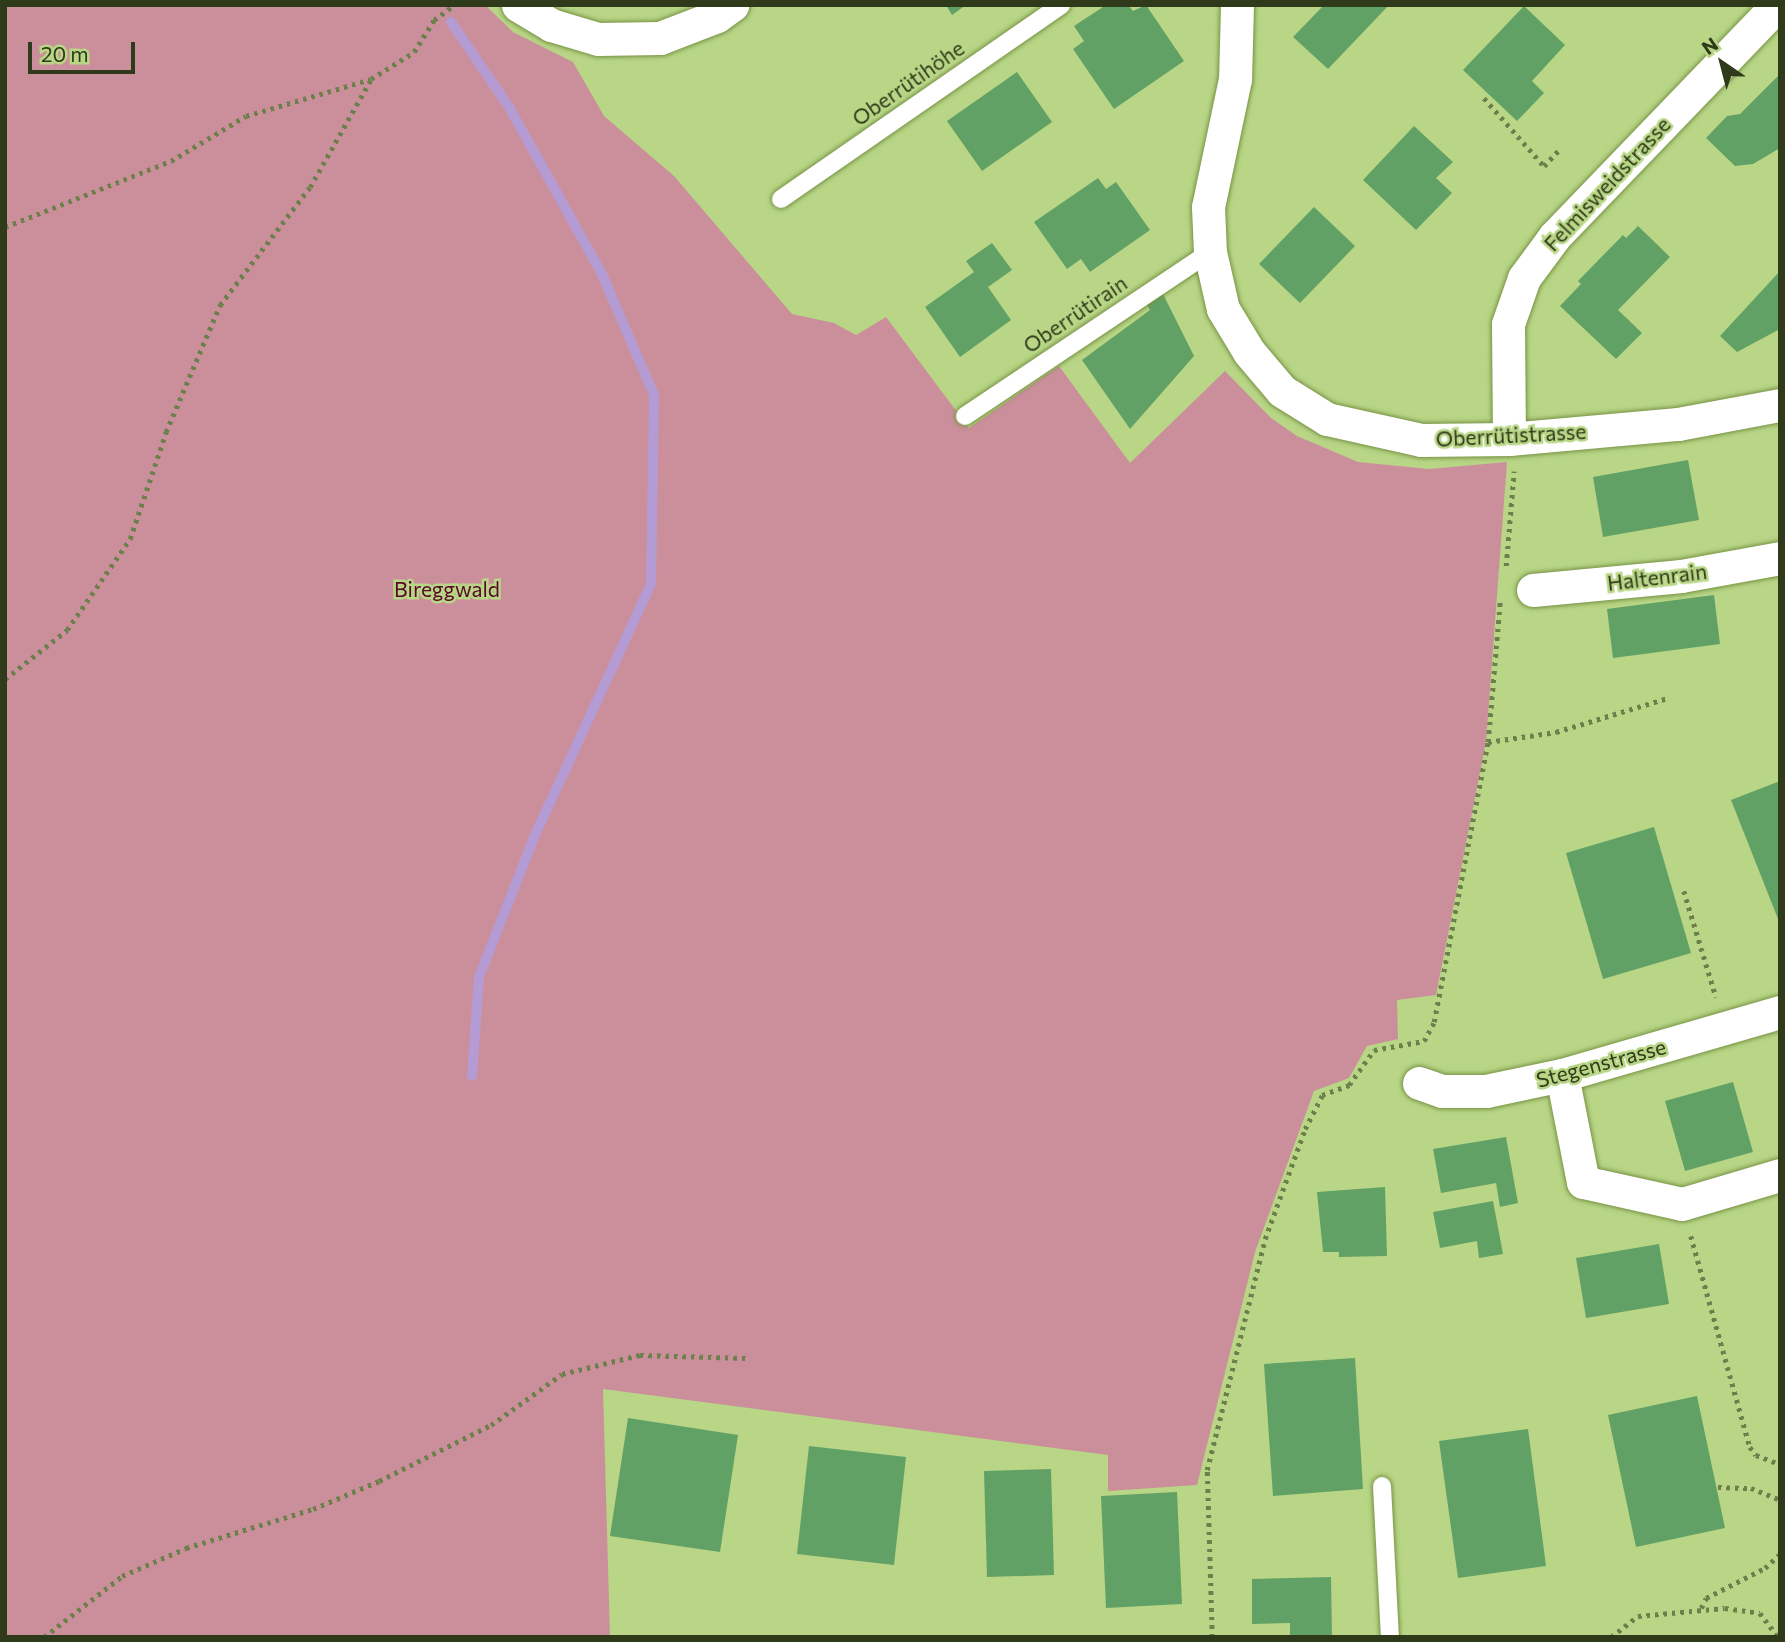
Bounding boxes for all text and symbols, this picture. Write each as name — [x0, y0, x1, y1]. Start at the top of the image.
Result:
scale bar — [32, 28, 138, 72]
north arrow — [1687, 28, 1757, 98]
text: N — [1697, 32, 1722, 59]
street label: Oberrütihöhe — [847, 35, 969, 131]
text: 20 m — [41, 41, 89, 66]
street label: Felmisweidstrasse — [1539, 112, 1675, 256]
street label: Oberrütirain — [1018, 270, 1132, 358]
street label: Oberrütistrasse — [1435, 418, 1587, 452]
street label: Haltenrain — [1606, 558, 1708, 596]
park label: Bireggwald — [394, 576, 500, 602]
street label: Stegenstrasse — [1533, 1034, 1669, 1092]

